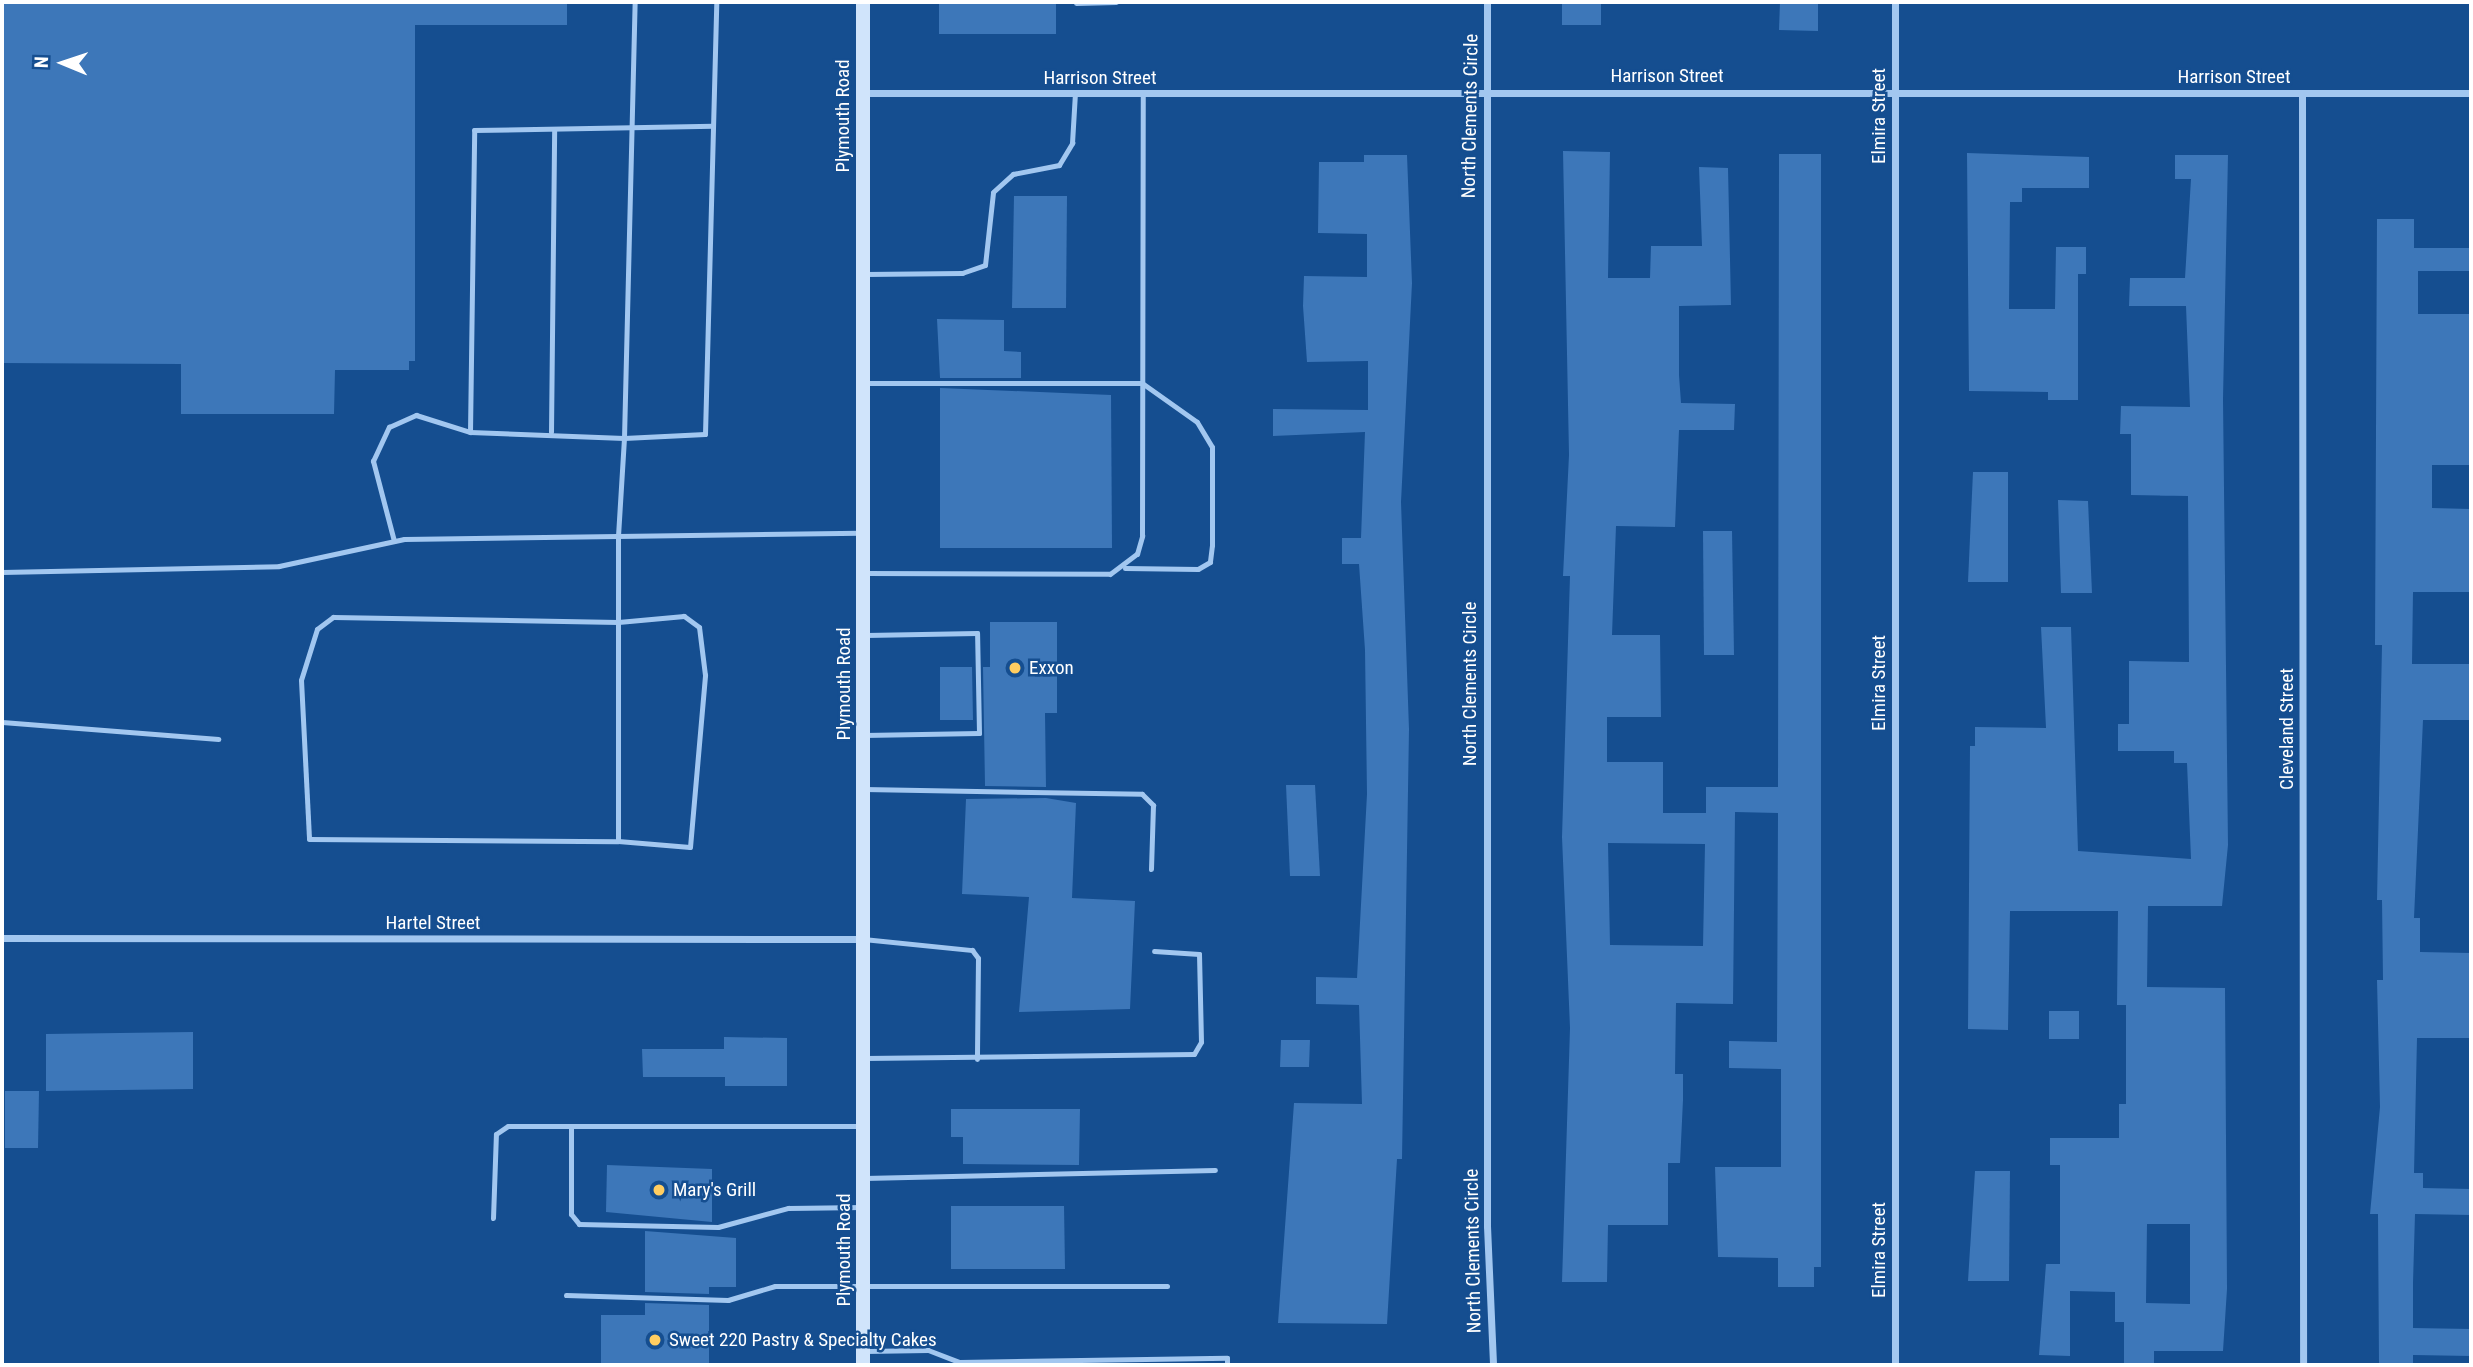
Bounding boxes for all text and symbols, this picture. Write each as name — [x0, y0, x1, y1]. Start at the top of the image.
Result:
north arrow — [28, 28, 98, 98]
street label: North Clements Circle — [1457, 34, 1483, 198]
text: N — [30, 56, 53, 68]
street label: Plymouth Road — [832, 59, 854, 173]
street label: Harrison Street — [1610, 65, 1724, 87]
street label: Harrison Street — [2177, 66, 2291, 88]
street label: Harrison Street — [1043, 67, 1157, 89]
street label: Elmira Street — [1868, 68, 1890, 164]
street label: North Clements Circle — [1459, 602, 1481, 766]
street label: Plymouth Road — [833, 627, 855, 741]
street label: Elmira Street — [1868, 635, 1890, 731]
place label: Exxon — [1029, 657, 1074, 679]
marker: Exxon — [1007, 660, 1023, 676]
street label: Cleveland Street — [2276, 668, 2298, 790]
street label: Hartel Street — [386, 912, 480, 934]
street label: North Clements Circle — [1460, 1169, 1486, 1333]
place label: Mary's Grill — [673, 1179, 756, 1201]
marker: Mary's Grill — [651, 1182, 667, 1198]
street label: Plymouth Road — [833, 1193, 855, 1307]
street label: Elmira Street — [1868, 1202, 1890, 1298]
place label: Sweet 220 Pastry & Specialty Cakes — [669, 1329, 937, 1351]
marker: Sweet 220 Pastry & Specialty Cakes — [647, 1332, 663, 1348]

